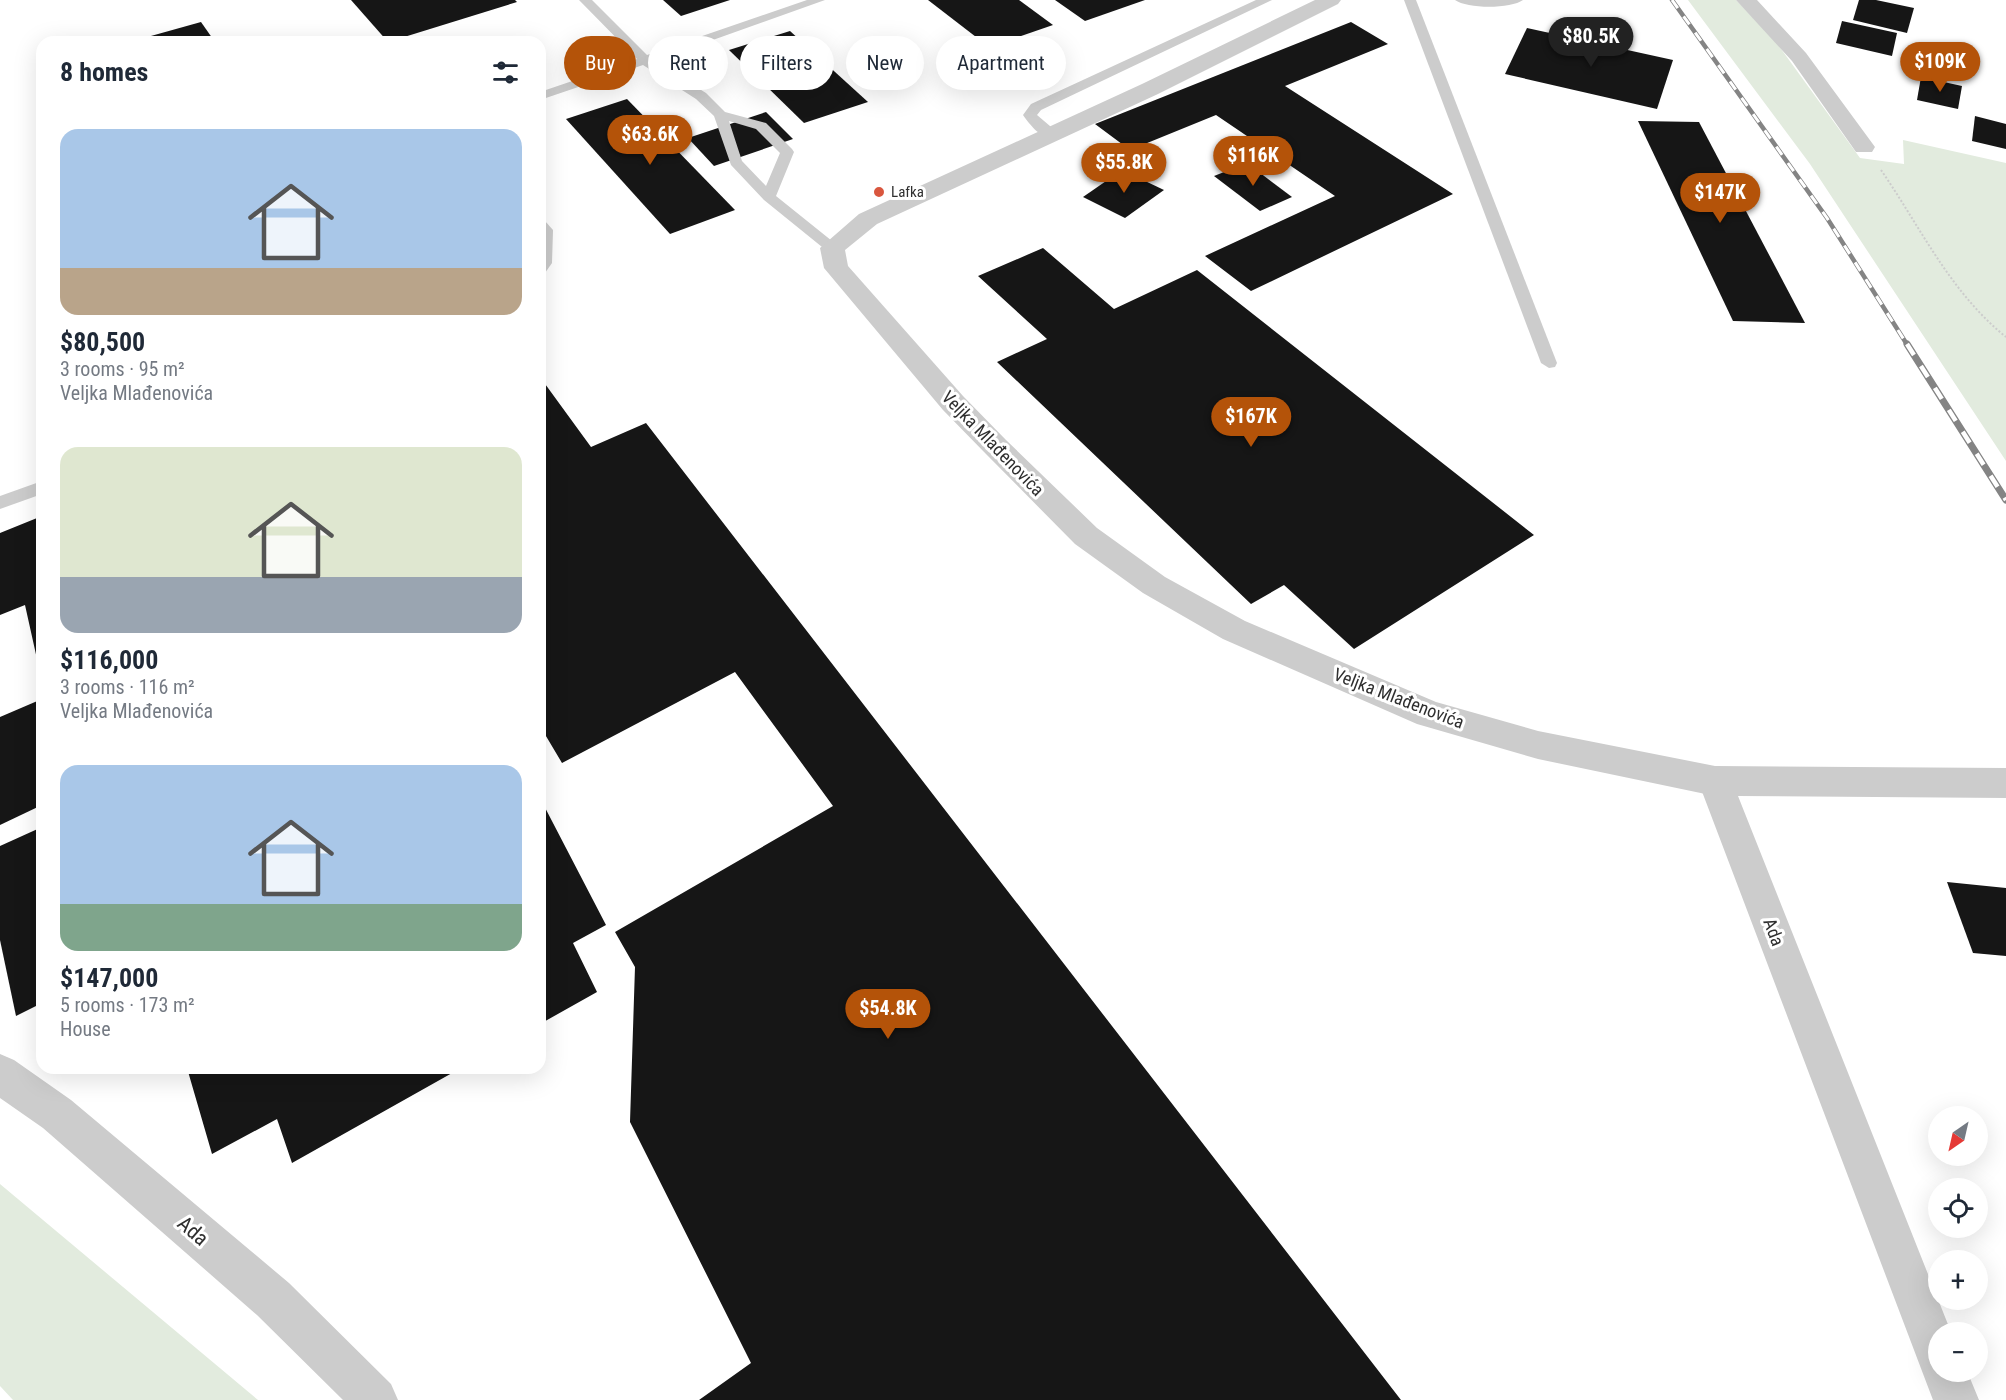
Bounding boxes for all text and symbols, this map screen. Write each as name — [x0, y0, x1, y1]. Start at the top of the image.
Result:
pin: $80.5K — [1542, 17, 1640, 68]
text: $80.5K — [1562, 24, 1620, 48]
chip: Buy — [564, 36, 636, 90]
chip: Rent — [648, 36, 728, 90]
chip: Filters — [740, 36, 834, 90]
chip: New — [846, 36, 924, 90]
chip: Apartment — [936, 36, 1066, 90]
pin: $109K — [1898, 42, 1982, 93]
text: $109K — [1914, 49, 1966, 73]
icon: filters — [489, 56, 522, 89]
text: 8 homes — [60, 57, 148, 87]
pin: $63.6K — [601, 115, 699, 166]
text: $63.6K — [621, 122, 679, 146]
pin: $116K — [1211, 136, 1295, 187]
pin: $55.8K — [1075, 143, 1173, 194]
text: $116K — [1227, 143, 1279, 167]
text: $55.8K — [1095, 150, 1153, 174]
icon: home — [237, 168, 345, 276]
pin: $147K — [1678, 173, 1762, 224]
text: $147K — [1694, 180, 1746, 204]
place label: Lafka — [891, 183, 924, 201]
marker: Lafka — [872, 185, 886, 199]
text: $80,500 — [60, 327, 145, 357]
text: 3 rooms · 95 m² — [60, 357, 185, 381]
text: Veljka Mlađenovića — [60, 381, 213, 405]
street label: Veljka Mlađenovića — [938, 386, 1048, 500]
pin: $167K — [1209, 397, 1293, 448]
text: $167K — [1225, 404, 1277, 428]
icon: home — [237, 486, 345, 594]
text: $116,000 — [60, 645, 158, 675]
street label: Veljka Mlađenovića — [1331, 663, 1467, 733]
text: 3 rooms · 116 m² — [60, 675, 195, 699]
text: Veljka Mlađenovića — [60, 699, 213, 723]
icon: home — [237, 804, 345, 912]
street label: Ada — [1759, 915, 1789, 949]
text: $147,000 — [60, 963, 158, 993]
pin: $54.8K — [839, 989, 937, 1040]
text: 5 rooms · 173 m² — [60, 993, 195, 1017]
text: $54.8K — [859, 996, 917, 1020]
text: House — [60, 1017, 111, 1041]
north arrow — [1928, 1106, 1988, 1166]
map controls — [1928, 1106, 1988, 1382]
button: locate — [1928, 1178, 1988, 1238]
street label: Ada — [173, 1211, 213, 1251]
button: + — [1928, 1250, 1988, 1310]
button: − — [1928, 1322, 1988, 1382]

